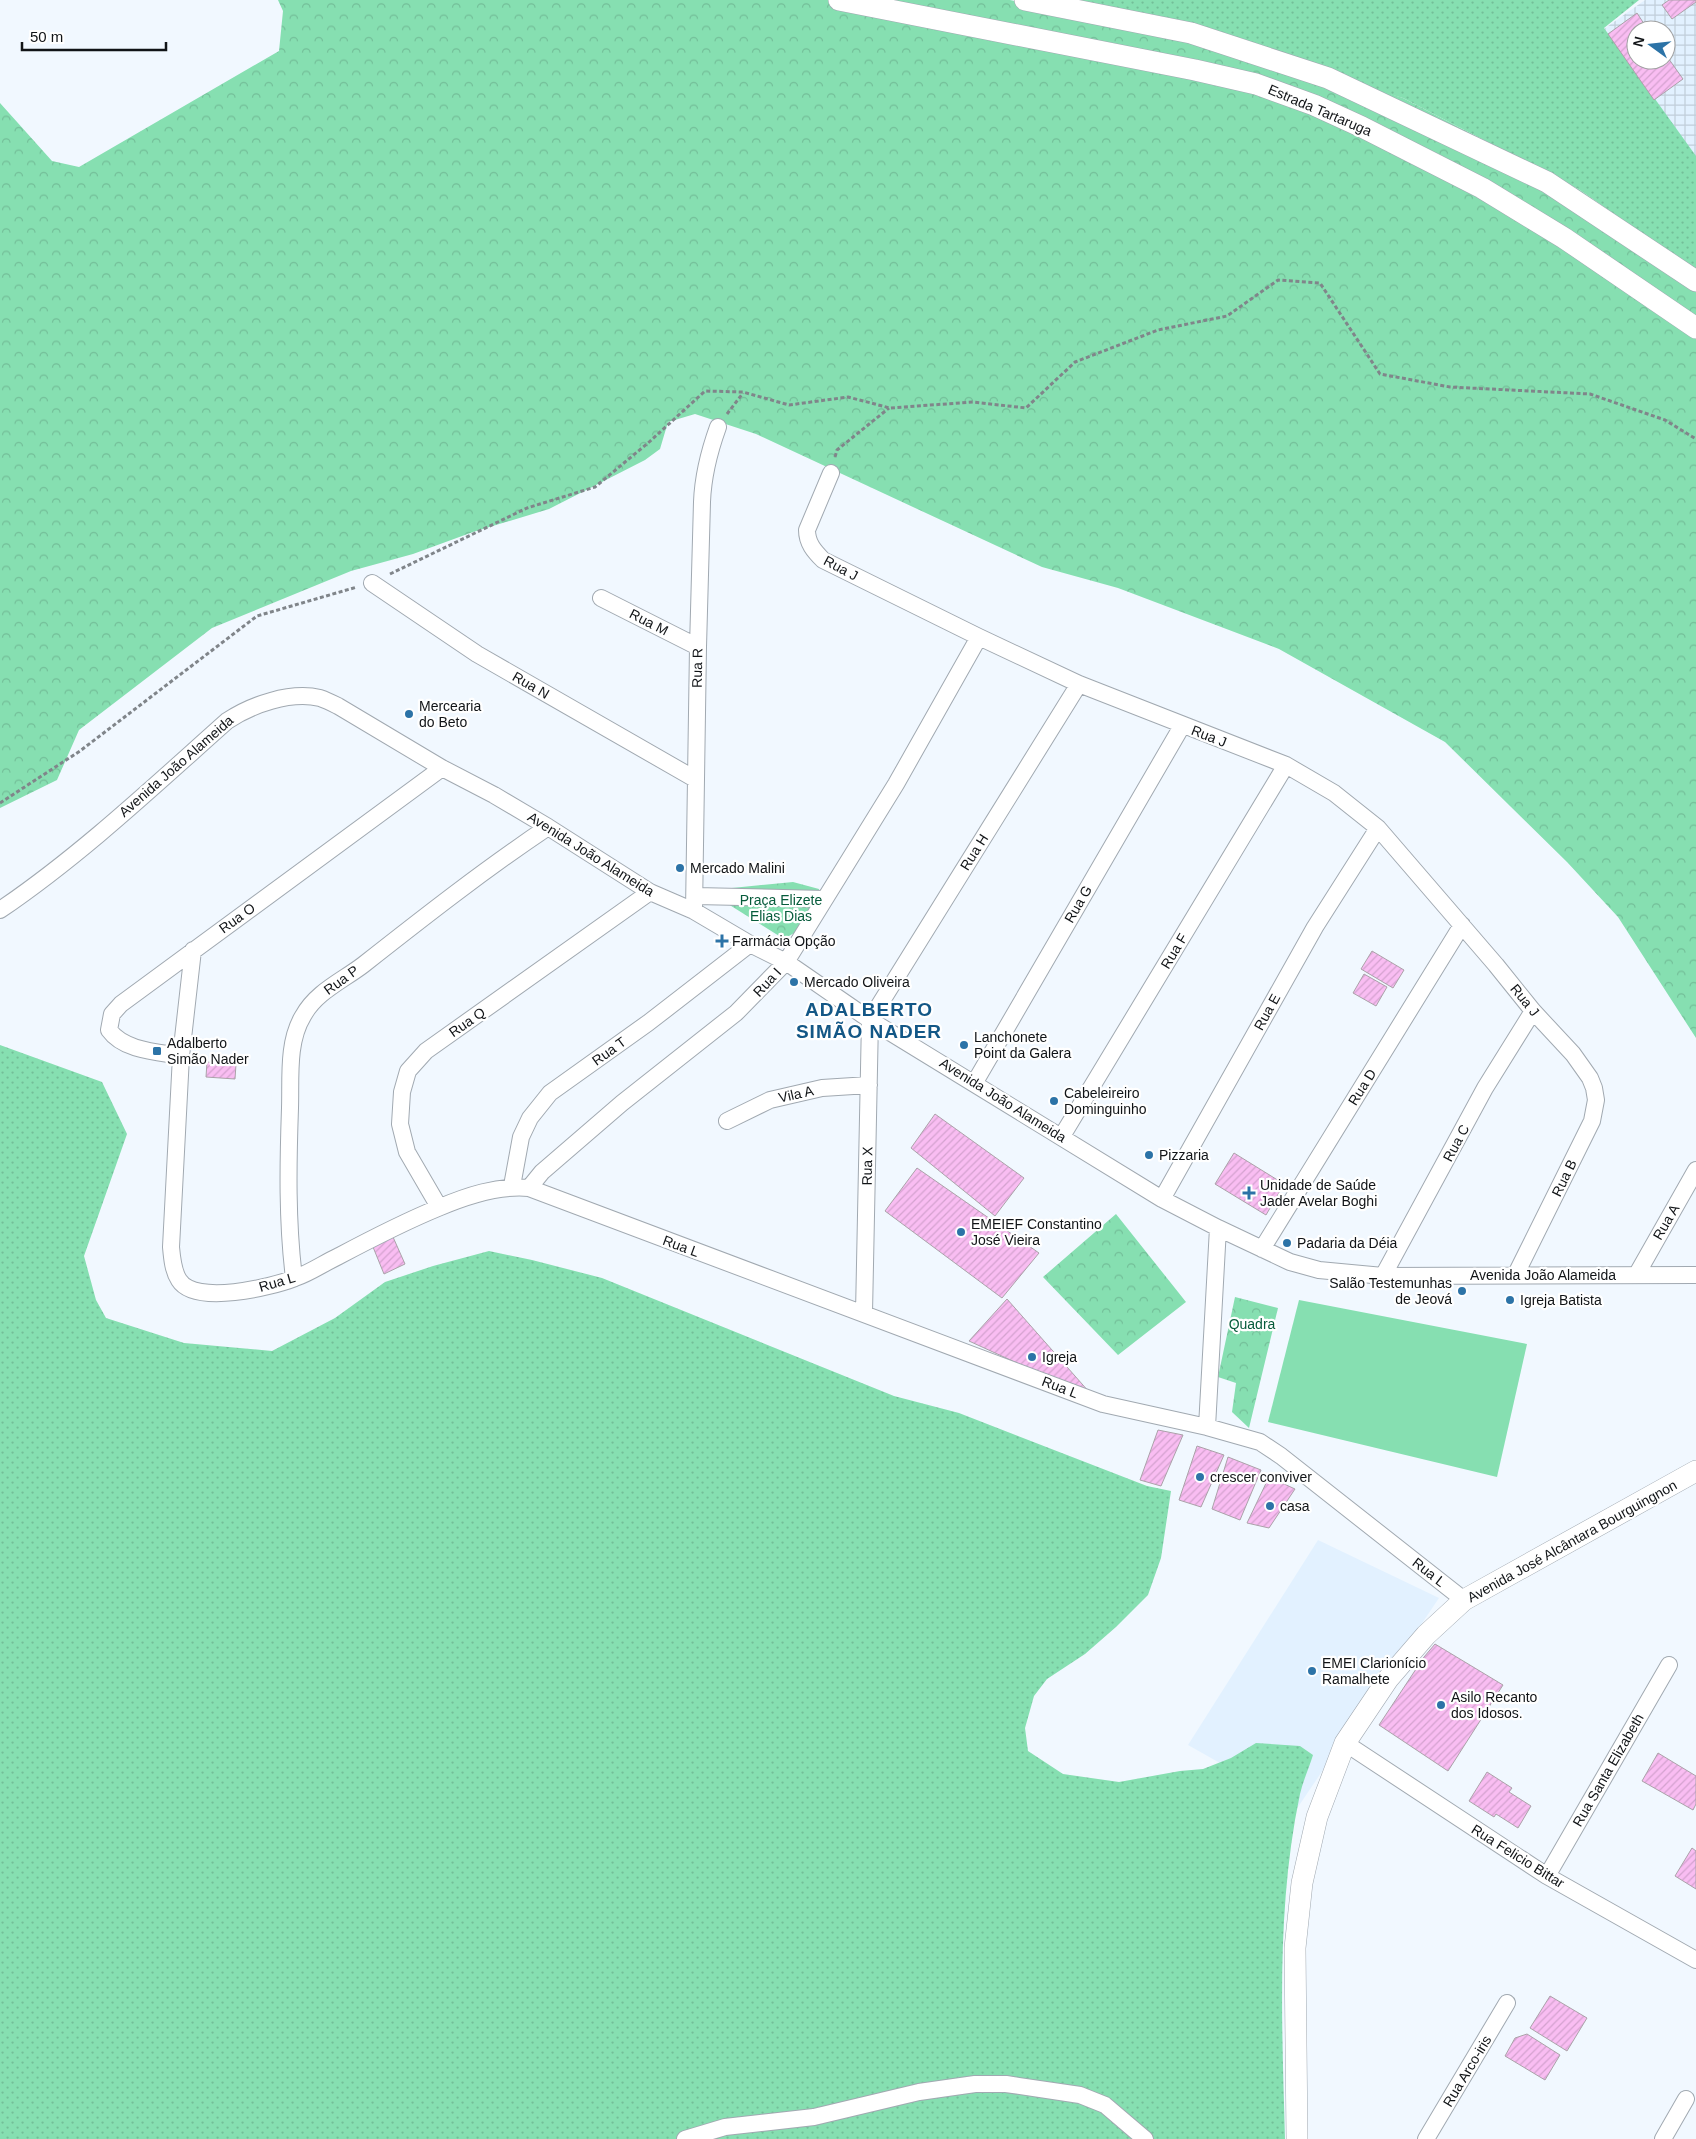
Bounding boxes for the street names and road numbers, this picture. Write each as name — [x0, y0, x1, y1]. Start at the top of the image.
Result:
street label: Estrada Tartaruga — [1266, 81, 1374, 139]
street label: Rua J — [821, 552, 861, 584]
street label: Rua M — [627, 606, 671, 638]
street label: Rua R — [689, 648, 705, 688]
street label: Rua N — [510, 668, 552, 702]
street label: Avenida João Alameida — [116, 712, 237, 820]
street label: Rua J — [1189, 722, 1229, 750]
street label: Avenida João Alameida — [525, 809, 657, 900]
street label: Rua H — [957, 831, 991, 873]
street label: Rua G — [1061, 882, 1095, 926]
street label: Rua O — [216, 900, 258, 936]
street label: Rua F — [1157, 931, 1191, 971]
street label: Rua P — [321, 962, 361, 998]
street label: Rua I — [750, 964, 784, 1000]
street label: Rua J — [1507, 981, 1543, 1019]
street label: Rua E — [1251, 991, 1283, 1033]
street label: Rua Q — [446, 1004, 488, 1040]
street label: Rua T — [589, 1033, 629, 1069]
street label: Avenida João Alameida — [937, 1055, 1069, 1146]
street label: Rua D — [1345, 1066, 1379, 1108]
street label: Vila A — [777, 1082, 816, 1106]
street label: Rua C — [1440, 1122, 1472, 1164]
street label: Rua X — [859, 1146, 875, 1186]
street label: Rua B — [1548, 1157, 1580, 1199]
street label: Rua A — [1650, 1201, 1683, 1243]
street label: Rua L — [661, 1232, 701, 1260]
street label: Avenida João Alameida — [1470, 1267, 1616, 1283]
street label: Rua L — [257, 1269, 297, 1295]
street label: Rua L — [1040, 1373, 1081, 1401]
street label: Avenida José Alcântara Bourguingnon — [1464, 1477, 1680, 1605]
street label: Rua L — [1409, 1554, 1449, 1590]
street label: Rua Santa Elizabeth — [1569, 1711, 1647, 1829]
street label: Rua Felicio Bittar — [1469, 1821, 1568, 1891]
street label: Rua Arco-iris — [1440, 2033, 1494, 2109]

